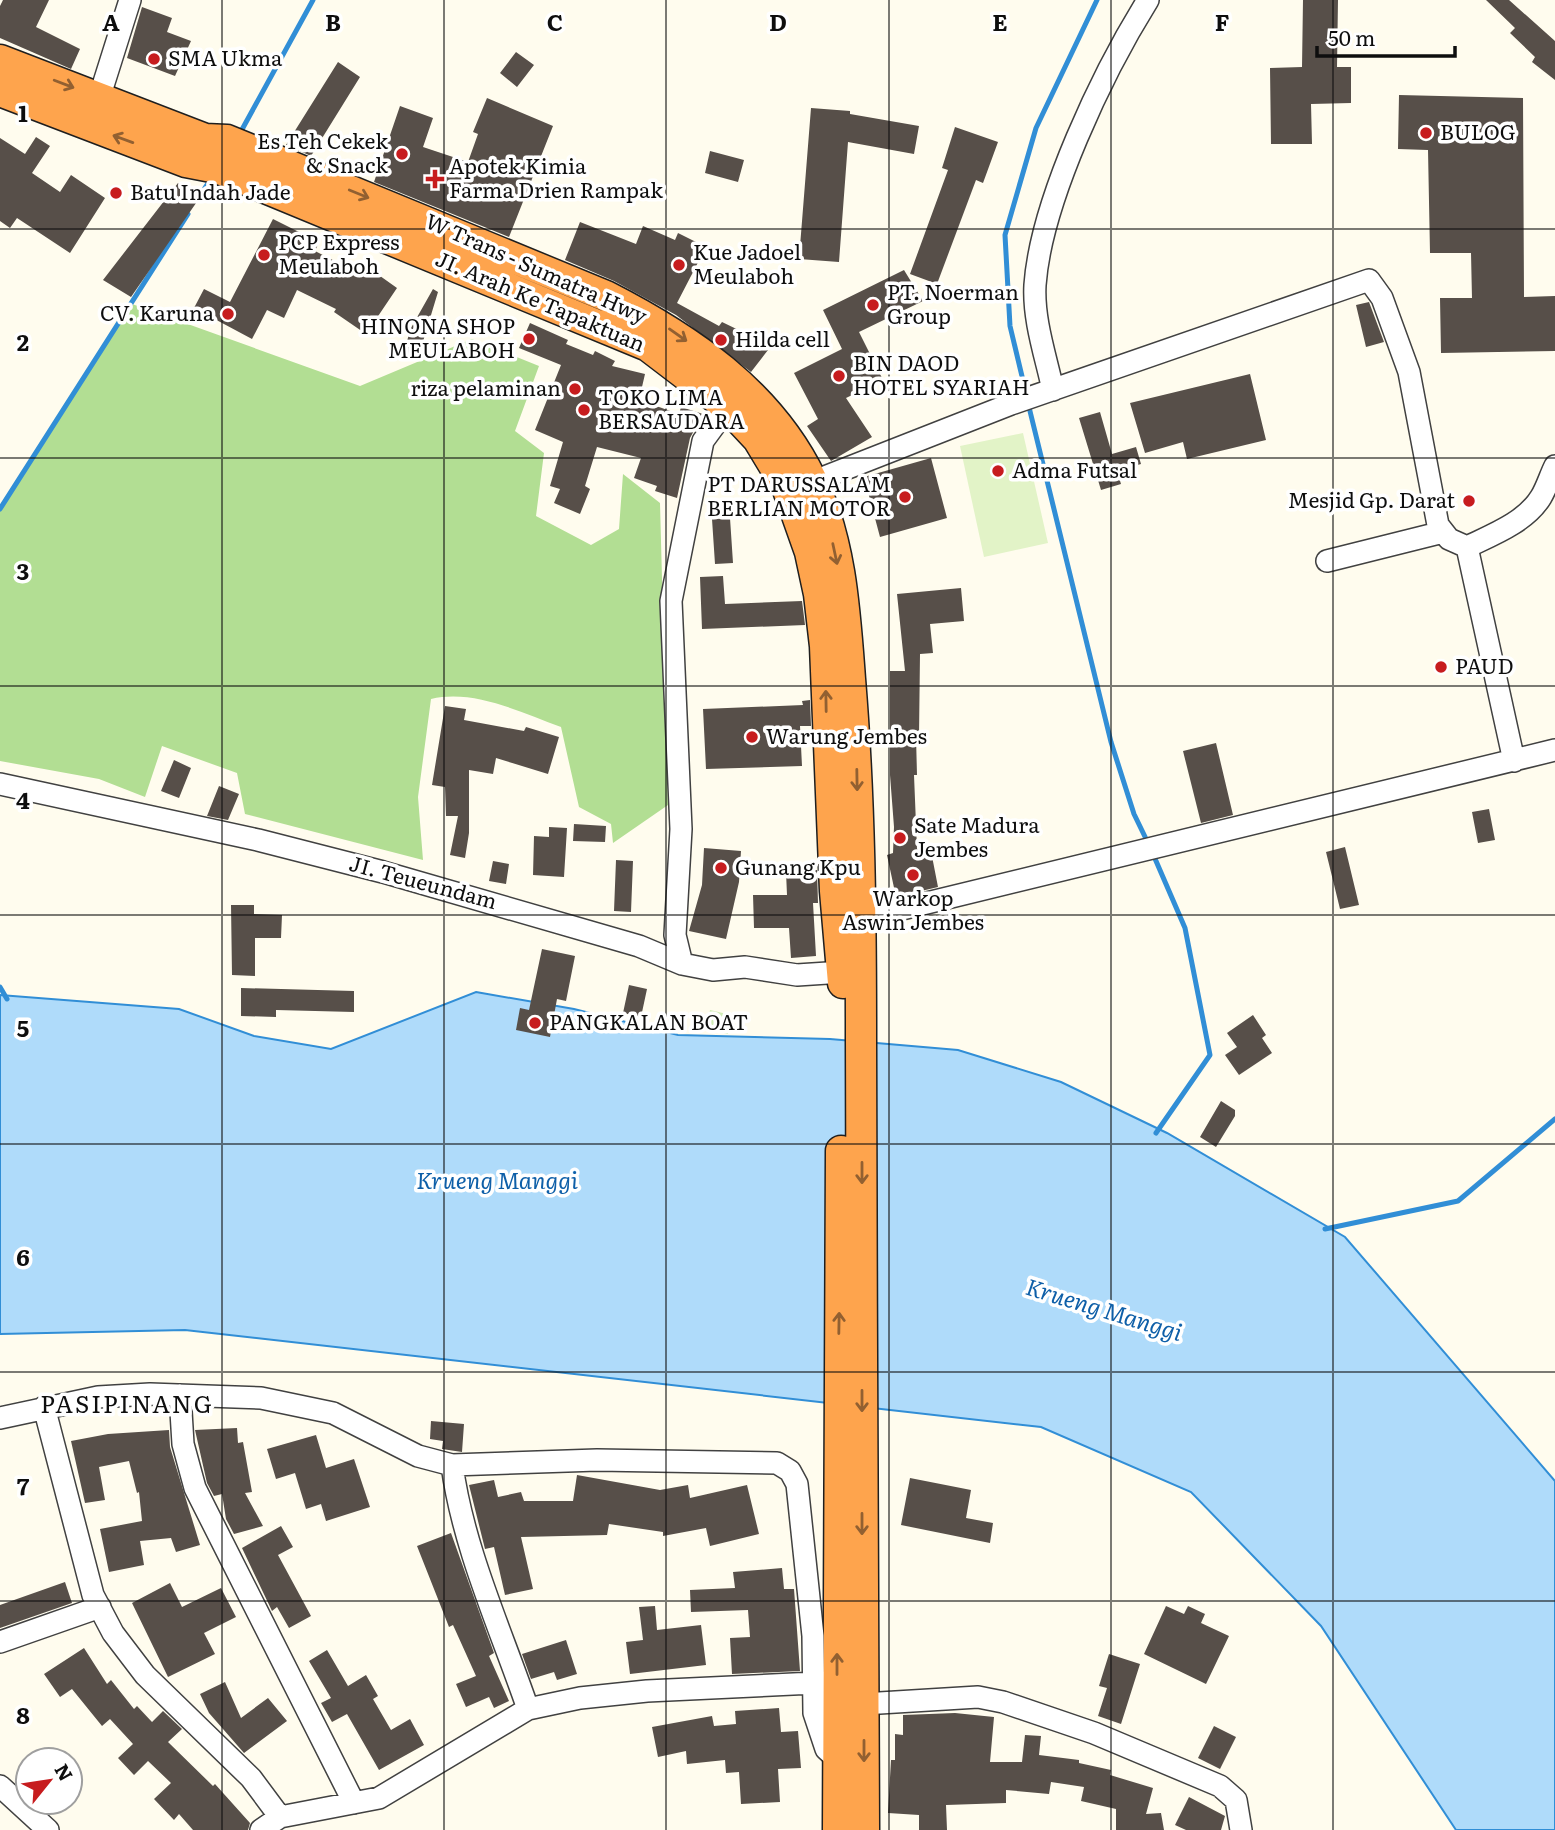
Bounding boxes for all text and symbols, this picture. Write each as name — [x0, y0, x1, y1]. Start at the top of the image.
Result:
text: A — [102, 4, 120, 38]
text: B — [325, 4, 341, 38]
text: C — [547, 4, 563, 38]
text: D — [769, 4, 787, 38]
text: E — [992, 4, 1008, 38]
text: F — [1215, 4, 1230, 38]
scale bar — [1317, 14, 1455, 58]
text: 50 m — [1328, 21, 1375, 52]
place label: SMA Ukma — [168, 41, 283, 72]
marker: SMA Ukma — [146, 51, 162, 67]
one-way arrow — [52, 79, 74, 92]
text: 1 — [18, 95, 28, 129]
place label: BULOG — [1440, 115, 1516, 146]
place label: Es Teh Cekek & Snack — [257, 124, 388, 179]
marker: BULOG — [1418, 125, 1434, 141]
one-way arrow — [112, 131, 134, 144]
marker: Es Teh Cekek & Snack — [394, 146, 410, 162]
place label: Apotek Kimia Farma Drien Rampak — [449, 149, 663, 204]
marker: Apotek Kimia Farma Drien Rampak — [427, 171, 443, 187]
place label: Batu Indah Jade — [130, 175, 291, 206]
marker: Batu Indah Jade — [108, 185, 124, 201]
one-way arrow — [348, 188, 369, 201]
street label: W Trans - Sumatra Hwy — [421, 204, 654, 330]
place label: PCP Express Meulaboh — [278, 225, 400, 280]
place label: Kue Jadoel Meulaboh — [693, 235, 801, 290]
street label: JI. Arah Ke Tapaktuan — [431, 241, 651, 358]
marker: PCP Express Meulaboh — [256, 247, 272, 263]
marker: Kue Jadoel Meulaboh — [671, 257, 687, 273]
place label: PT. Noerman Group — [887, 275, 1019, 330]
place label: CV. Karuna — [100, 296, 215, 327]
marker: PT. Noerman Group — [865, 297, 881, 313]
marker: CV. Karuna — [220, 306, 236, 322]
place label: HINONA SHOP MEULABOH — [361, 309, 515, 364]
place label: Hilda cell — [735, 322, 830, 353]
text: 2 — [17, 324, 29, 358]
one-way arrow — [668, 328, 687, 342]
marker: HINONA SHOP MEULABOH — [521, 331, 537, 347]
marker: Hilda cell — [713, 332, 729, 348]
place label: BIN DAOD HOTEL SYARIAH — [853, 346, 1030, 401]
marker: BIN DAOD HOTEL SYARIAH — [831, 368, 847, 384]
place label: riza pelaminan — [410, 371, 561, 402]
place label: TOKO LIMA BERSAUDARA — [598, 380, 745, 435]
marker: riza pelaminan — [567, 381, 583, 397]
marker: TOKO LIMA BERSAUDARA — [576, 402, 592, 418]
place label: Adma Futsal — [1012, 453, 1137, 484]
marker: Adma Futsal — [990, 463, 1006, 479]
place label: PT DARUSSALAM BERLIAN MOTOR — [707, 467, 891, 522]
place label: Mesjid Gp. Darat — [1288, 483, 1456, 514]
marker: PT DARUSSALAM BERLIAN MOTOR — [897, 489, 913, 505]
marker: Mesjid Gp. Darat — [1461, 493, 1477, 509]
one-way arrow — [828, 542, 842, 565]
text: 3 — [17, 553, 29, 587]
place label: PAUD — [1455, 649, 1514, 680]
marker: PAUD — [1433, 659, 1449, 675]
one-way arrow — [819, 690, 833, 713]
place label: Warung Jembes — [766, 719, 927, 750]
marker: Warung Jembes — [744, 729, 760, 745]
one-way arrow — [850, 768, 864, 791]
text: 4 — [16, 782, 30, 816]
place label: Sate Madura Jembes — [914, 808, 1040, 863]
marker: Sate Madura Jembes — [892, 830, 908, 846]
street label: JI. Teueundam — [346, 846, 501, 915]
place label: Gunang Kpu — [735, 850, 861, 881]
marker: Gunang Kpu — [713, 860, 729, 876]
marker: Warkop Aswin Jembes — [905, 867, 921, 883]
place label: Warkop Aswin Jembes — [842, 881, 984, 936]
place label: PANGKALAN BOAT — [549, 1005, 748, 1036]
text: 5 — [17, 1010, 29, 1044]
marker: PANGKALAN BOAT — [527, 1015, 543, 1031]
one-way arrow — [855, 1161, 869, 1184]
water label: Krueng Manggi — [416, 1162, 578, 1196]
text: 6 — [16, 1239, 30, 1273]
water label: Krueng Manggi — [1022, 1268, 1187, 1348]
one-way arrow — [832, 1312, 846, 1335]
district label: PASIPINANG — [40, 1385, 214, 1420]
one-way arrow — [855, 1389, 869, 1412]
text: 7 — [17, 1468, 30, 1502]
one-way arrow — [855, 1512, 869, 1535]
one-way arrow — [830, 1653, 844, 1676]
text: 8 — [16, 1697, 30, 1731]
one-way arrow — [857, 1740, 871, 1763]
north arrow — [14, 1746, 84, 1816]
text: N — [48, 1758, 81, 1786]

